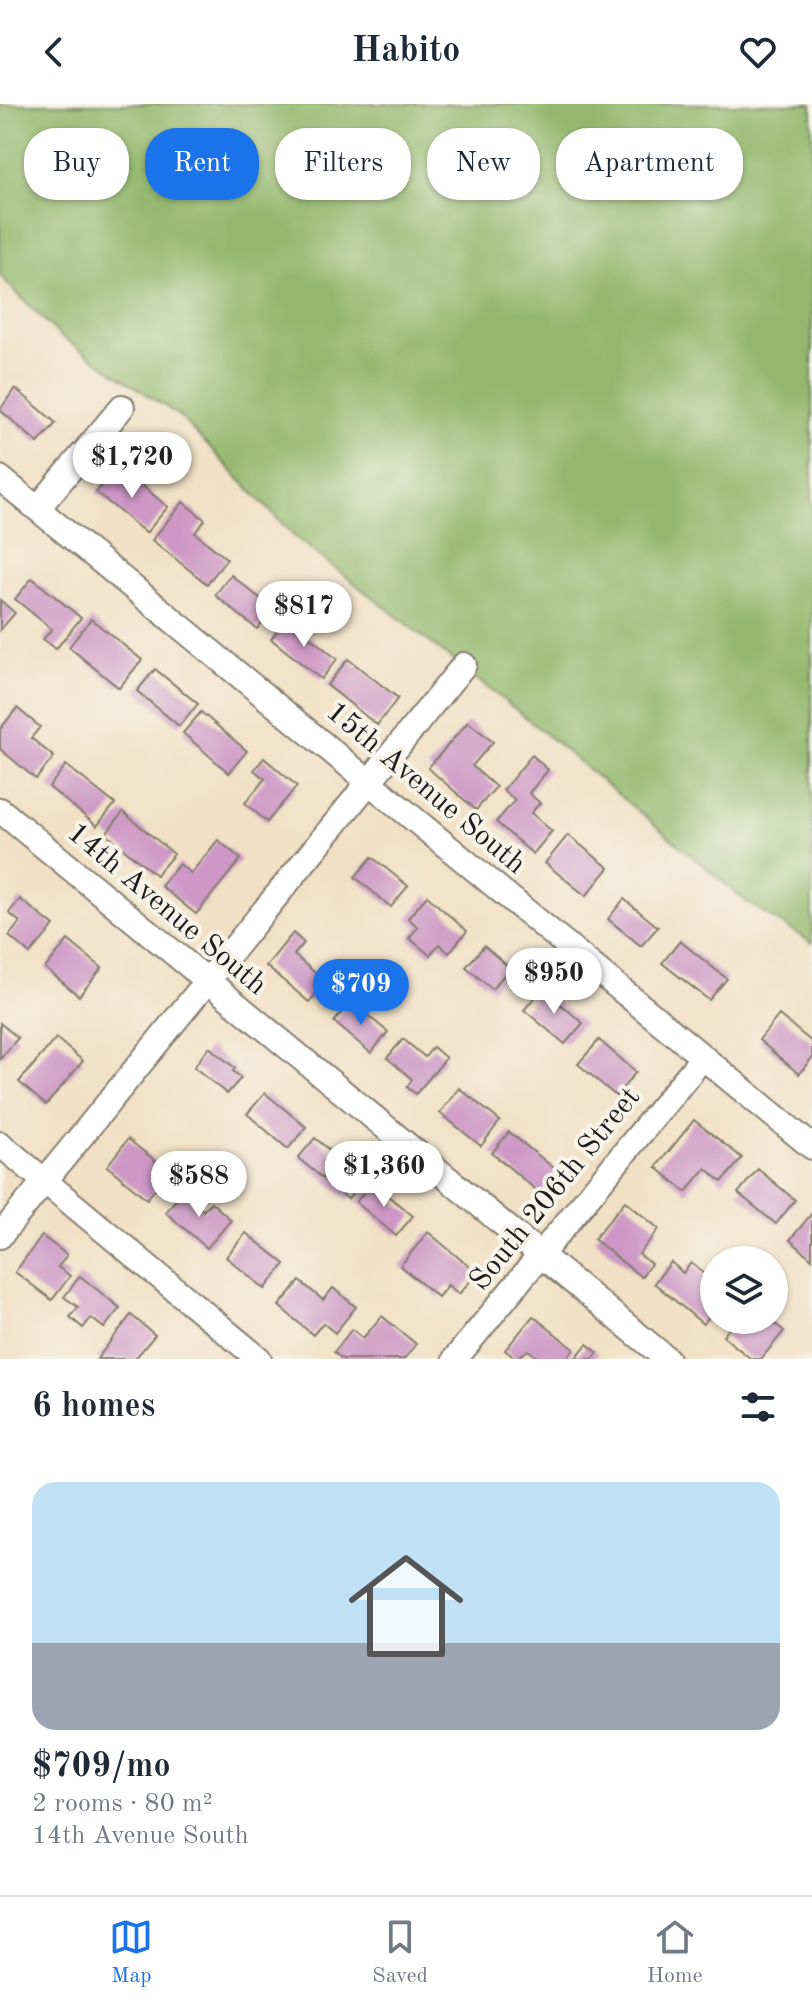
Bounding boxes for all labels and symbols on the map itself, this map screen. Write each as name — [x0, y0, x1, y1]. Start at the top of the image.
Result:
pin: $1,720 — [67, 432, 197, 500]
pin: $817 — [257, 581, 351, 649]
street label: 15th Avenue South — [320, 697, 531, 880]
street label: 14th Avenue South — [61, 818, 272, 1001]
pin: $950 — [507, 948, 601, 1016]
pin: $709 — [314, 959, 408, 1027]
street label: South 206th Street — [465, 1082, 646, 1296]
pin: $1,360 — [319, 1141, 449, 1209]
pin: $588 — [152, 1151, 246, 1219]

